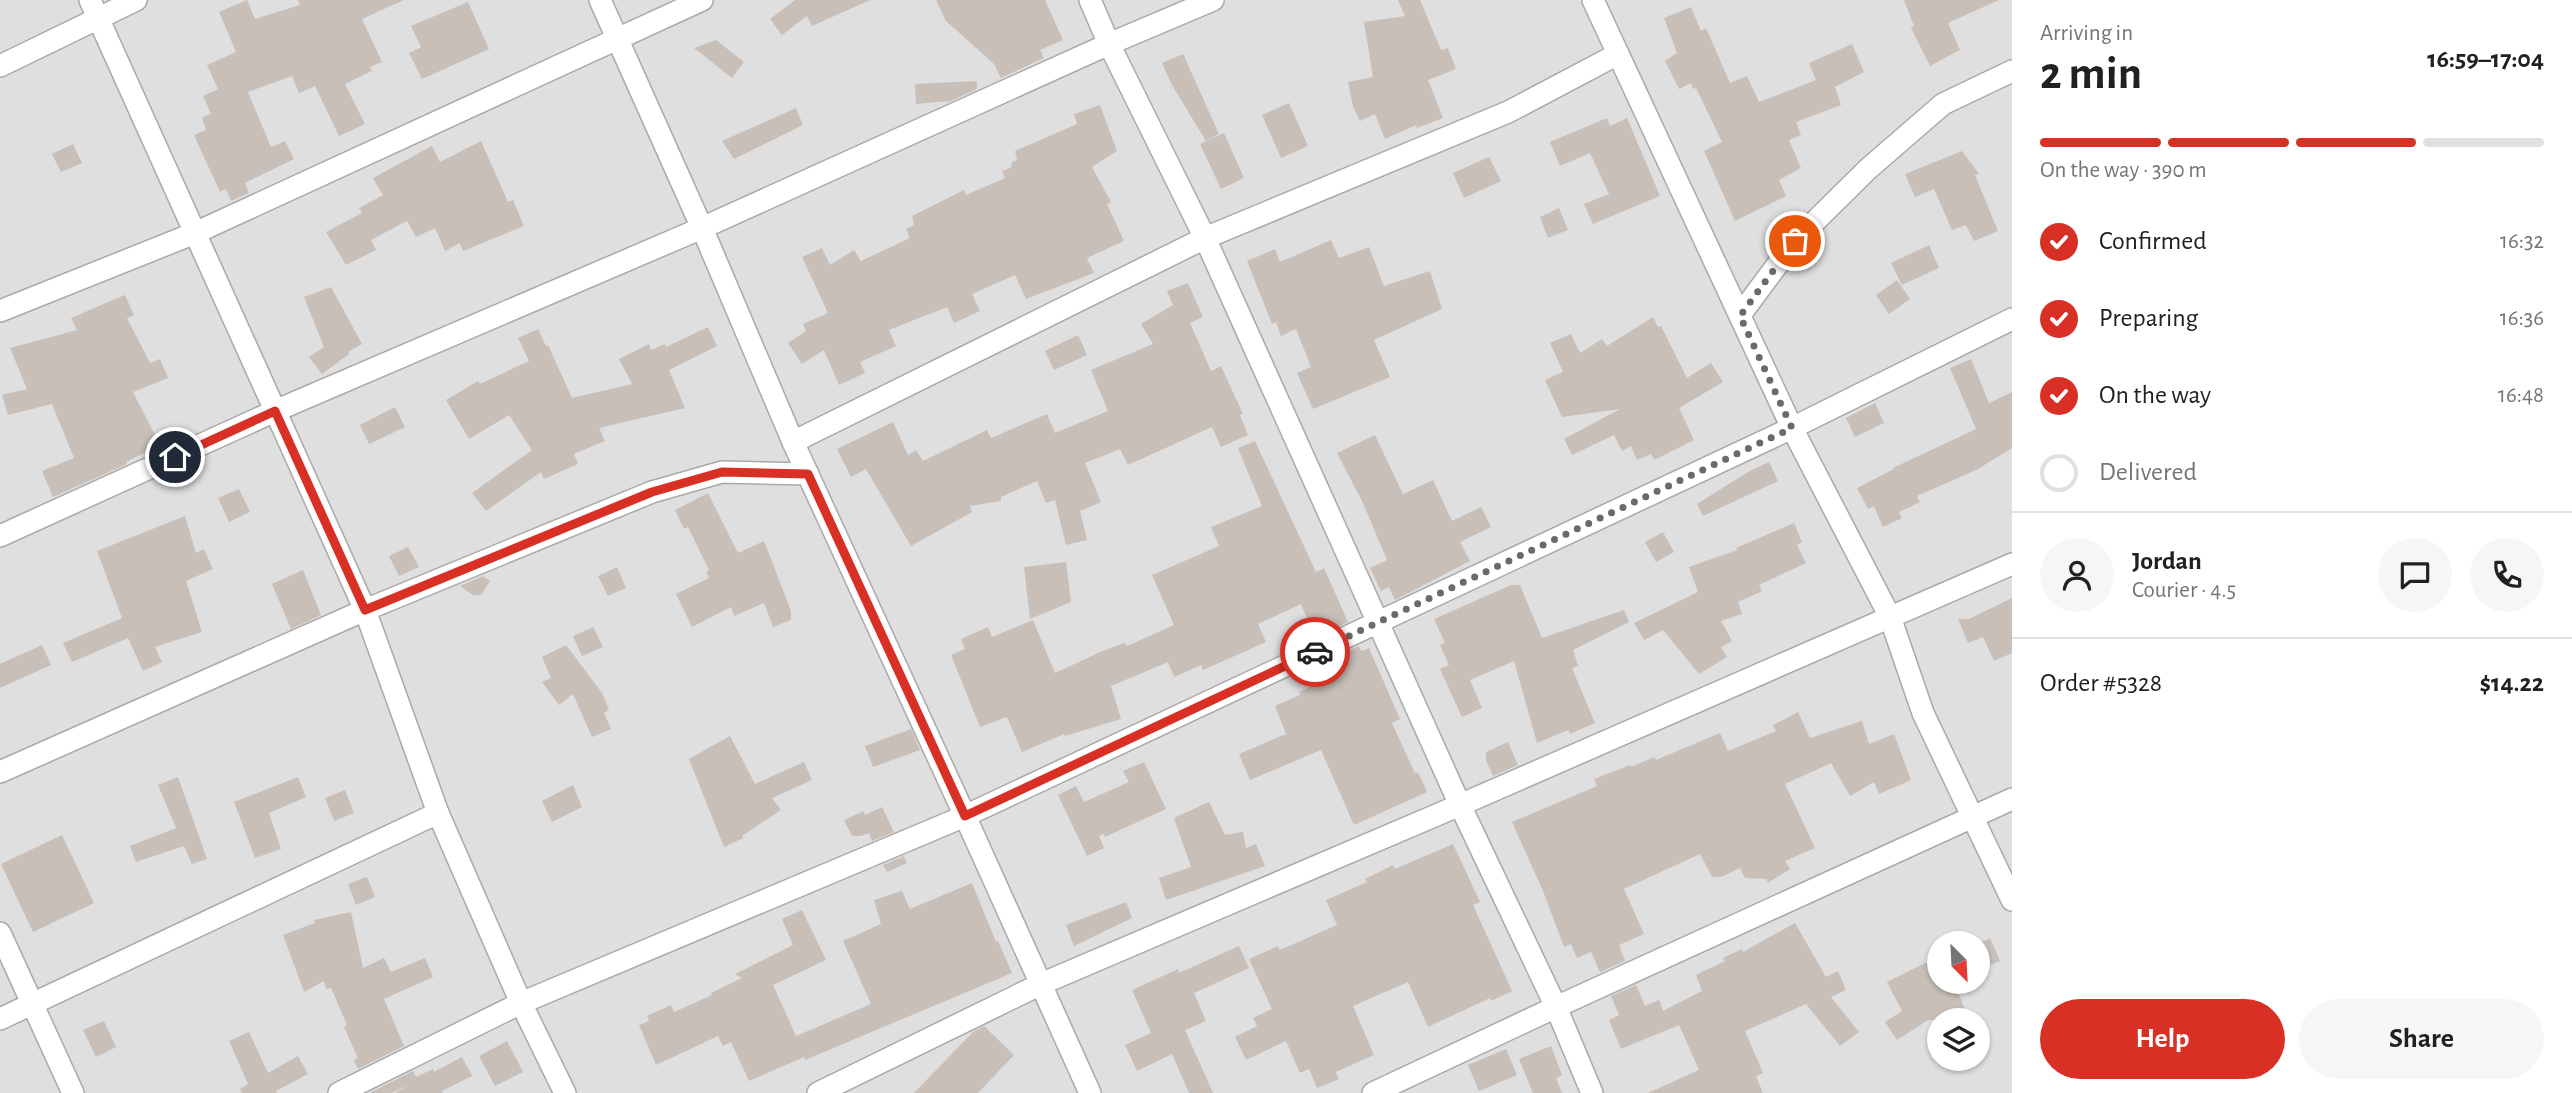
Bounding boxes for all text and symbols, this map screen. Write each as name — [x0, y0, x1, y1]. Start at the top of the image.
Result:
text: Arriving in — [2040, 22, 2133, 45]
text: 16:59–17:04 — [2427, 46, 2544, 72]
text: 2 min — [2040, 51, 2142, 97]
text: On the way · 390 m — [2040, 159, 2207, 182]
pin — [1765, 211, 1825, 271]
icon: bag — [1776, 222, 1814, 260]
icon: check — [2040, 223, 2078, 261]
text: Confirmed — [2099, 228, 2207, 254]
text: 16:32 — [2500, 230, 2544, 253]
icon: check — [2040, 300, 2078, 338]
text: Preparing — [2099, 305, 2198, 331]
text: 16:36 — [2500, 307, 2544, 330]
icon: check — [2040, 377, 2078, 415]
text: On the way — [2099, 382, 2211, 408]
text: 16:48 — [2498, 384, 2544, 407]
pin — [145, 427, 205, 487]
icon: home — [156, 438, 194, 476]
text: Delivered — [2099, 459, 2197, 485]
button: person — [2040, 538, 2114, 612]
button: chat — [2378, 538, 2452, 612]
button: phone — [2470, 538, 2544, 612]
text: Jordan — [2132, 548, 2202, 574]
text: Courier · 4.5 — [2132, 579, 2236, 602]
courier — [1280, 617, 1350, 687]
icon: car — [1296, 633, 1334, 671]
text: Order #5328 — [2040, 670, 2162, 696]
text: $14.22 — [2479, 670, 2544, 696]
north arrow — [1927, 931, 1990, 994]
map controls — [1927, 931, 1990, 1071]
button: Help — [2040, 999, 2285, 1079]
button: Share — [2299, 999, 2544, 1079]
button: layers — [1927, 1008, 1990, 1071]

